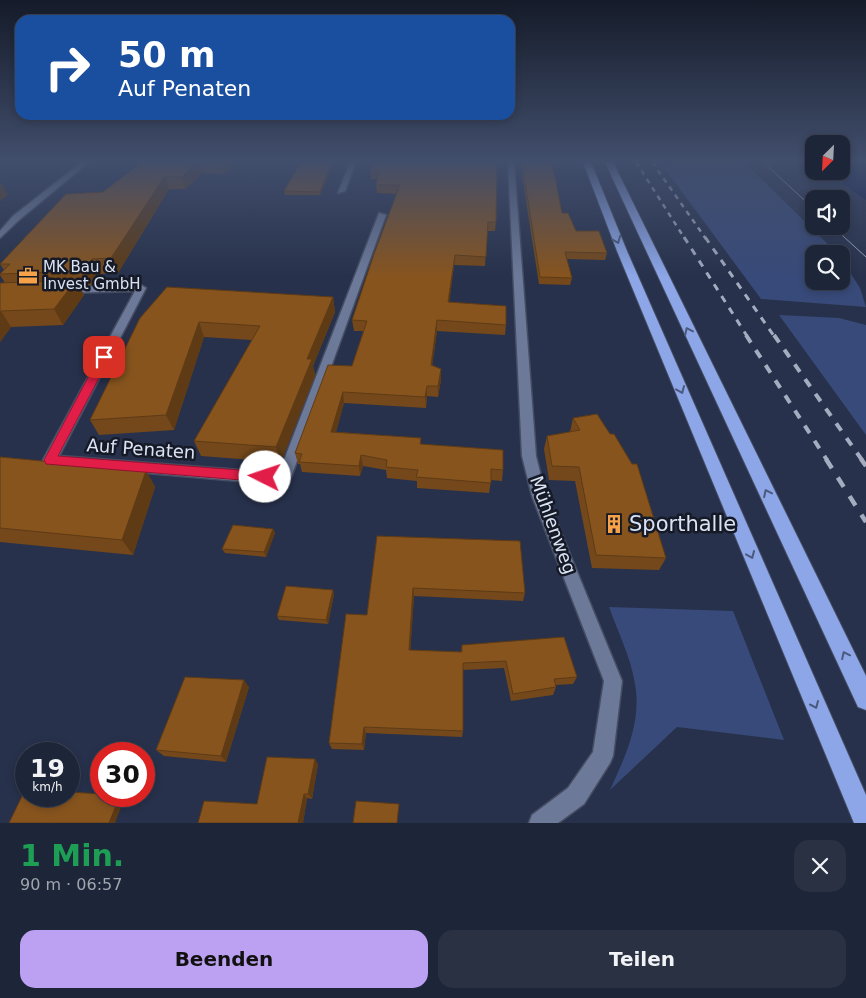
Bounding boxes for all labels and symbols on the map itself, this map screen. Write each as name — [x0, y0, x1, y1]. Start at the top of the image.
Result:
north arrow — [805, 135, 850, 180]
one-way arrow — [611, 235, 622, 244]
place label: MK Bau & Invest GmbH — [43, 258, 141, 293]
office icon: MK Bau & Invest GmbH — [17, 265, 39, 287]
one-way arrow — [684, 327, 695, 336]
pin — [83, 336, 125, 378]
one-way arrow — [674, 385, 685, 394]
street label: Auf Penaten — [86, 434, 196, 463]
position arrow — [238, 450, 290, 502]
street label: Mühlenweg — [526, 473, 581, 577]
one-way arrow — [762, 489, 773, 498]
place label: Sporthalle — [629, 512, 736, 536]
building icon: Sporthalle — [603, 513, 625, 535]
one-way arrow — [745, 550, 755, 559]
one-way arrow — [841, 651, 851, 660]
one-way arrow — [808, 700, 819, 709]
speed limit sign: 30 — [90, 742, 155, 807]

